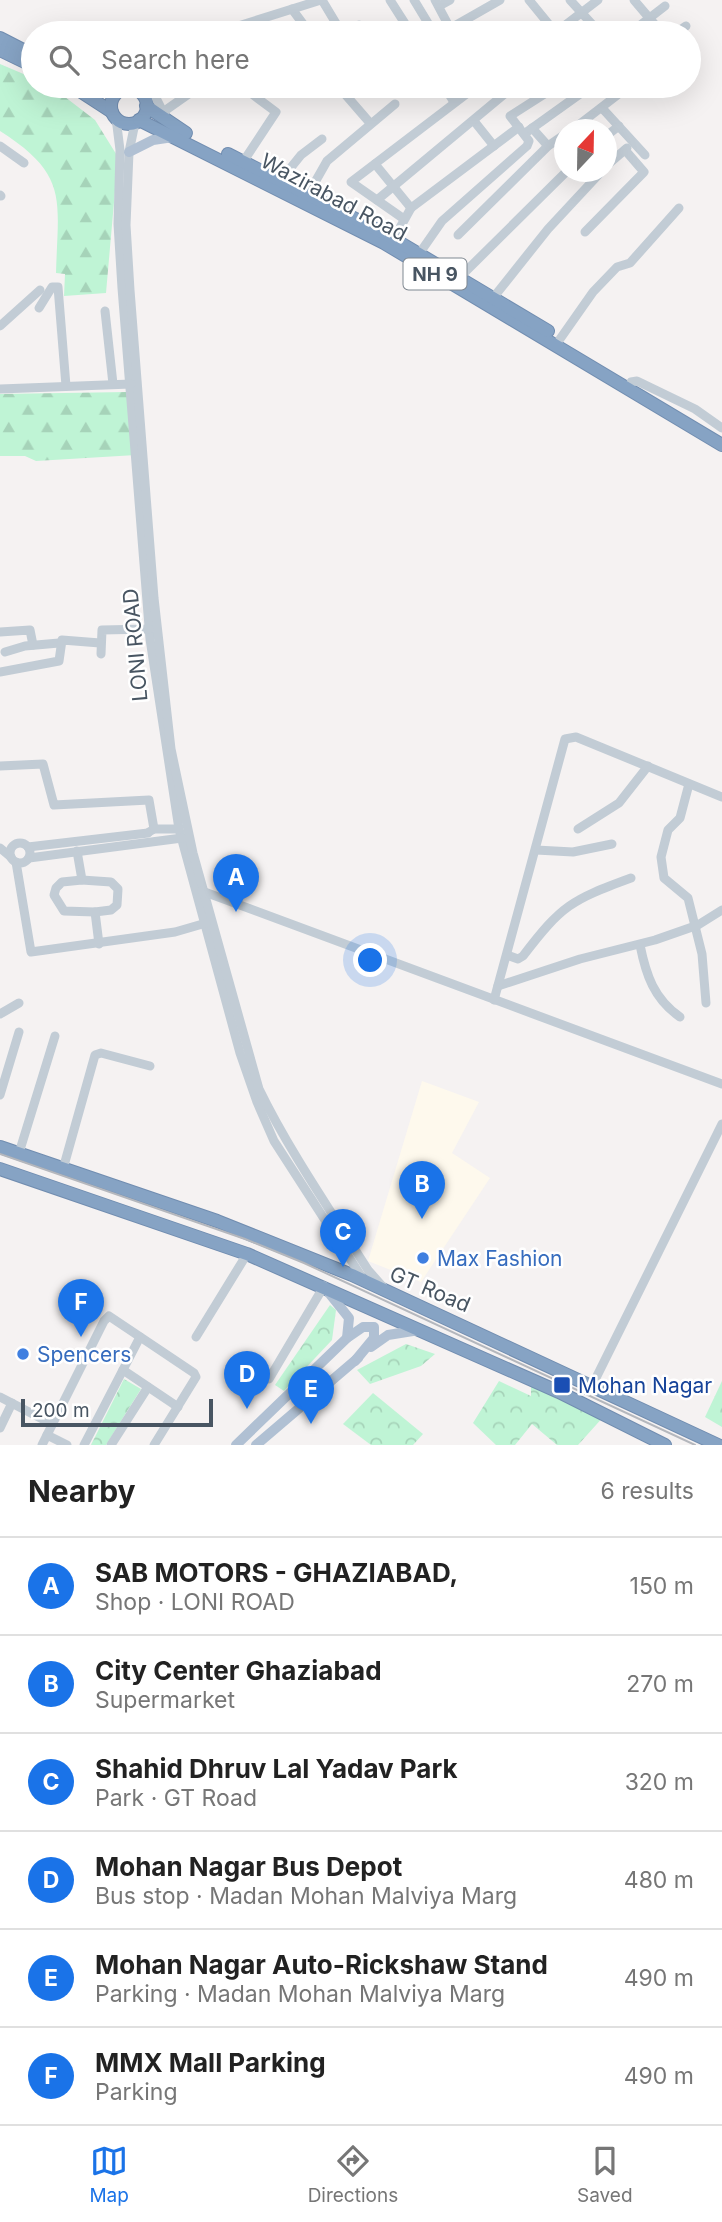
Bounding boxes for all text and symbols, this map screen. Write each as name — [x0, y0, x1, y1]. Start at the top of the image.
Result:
search box — [21, 21, 701, 98]
icon: search — [45, 41, 83, 79]
text: Search here — [101, 44, 250, 75]
north arrow — [554, 119, 617, 182]
street label: Wazirabad Road — [257, 148, 411, 246]
road number: NH 9 — [404, 258, 466, 290]
street label: LONI ROAD — [118, 588, 152, 702]
pin: A — [213, 854, 259, 912]
your location — [353, 943, 387, 977]
pin: B — [399, 1161, 445, 1219]
pin: C — [320, 1209, 366, 1267]
place label: Max Fashion — [437, 1246, 562, 1271]
marker: Max Fashion — [415, 1250, 431, 1266]
street label: GT Road — [386, 1261, 474, 1317]
pin: F — [58, 1279, 104, 1337]
place label: Spencers — [37, 1342, 131, 1367]
marker: Spencers — [15, 1346, 31, 1362]
pin: D — [224, 1351, 270, 1409]
pin: E — [288, 1366, 334, 1424]
place label: Mohan Nagar — [578, 1373, 712, 1398]
marker: Mohan Nagar — [552, 1375, 572, 1395]
scale bar — [21, 1396, 214, 1428]
text: 200 m — [32, 1399, 90, 1422]
text: Nearby — [28, 1473, 136, 1509]
text: 6 results — [600, 1477, 694, 1505]
text: SAB MOTORS - GHAZIABAD, — [95, 1557, 458, 1588]
text: A — [42, 1572, 60, 1600]
text: 150 m — [630, 1572, 694, 1600]
text: Shop · LONI ROAD — [95, 1588, 295, 1616]
text: City Center Ghaziabad — [95, 1655, 382, 1686]
text: B — [43, 1670, 59, 1698]
text: 270 m — [626, 1670, 694, 1698]
text: Supermarket — [95, 1686, 235, 1714]
text: Shahid Dhruv Lal Yadav Park — [95, 1753, 458, 1784]
text: C — [42, 1768, 60, 1796]
text: 320 m — [625, 1768, 694, 1796]
text: Park · GT Road — [95, 1784, 257, 1812]
text: Mohan Nagar Bus Depot — [95, 1851, 402, 1882]
text: D — [43, 1866, 59, 1894]
text: 480 m — [624, 1866, 694, 1894]
text: Bus stop · Madan Mohan Malviya Marg — [95, 1882, 517, 1910]
text: Mohan Nagar Auto-Rickshaw Stand — [95, 1949, 548, 1980]
text: E — [44, 1964, 58, 1992]
text: 490 m — [624, 1964, 694, 1992]
text: Parking · Madan Mohan Malviya Marg — [95, 1980, 505, 2008]
text: MMX Mall Parking — [95, 2047, 326, 2078]
text: F — [44, 2062, 58, 2090]
text: 490 m — [624, 2062, 694, 2090]
text: Parking — [95, 2078, 178, 2106]
tab: Map — [89, 2142, 129, 2207]
tab: Directions — [308, 2142, 398, 2207]
tab: Saved — [577, 2142, 633, 2207]

